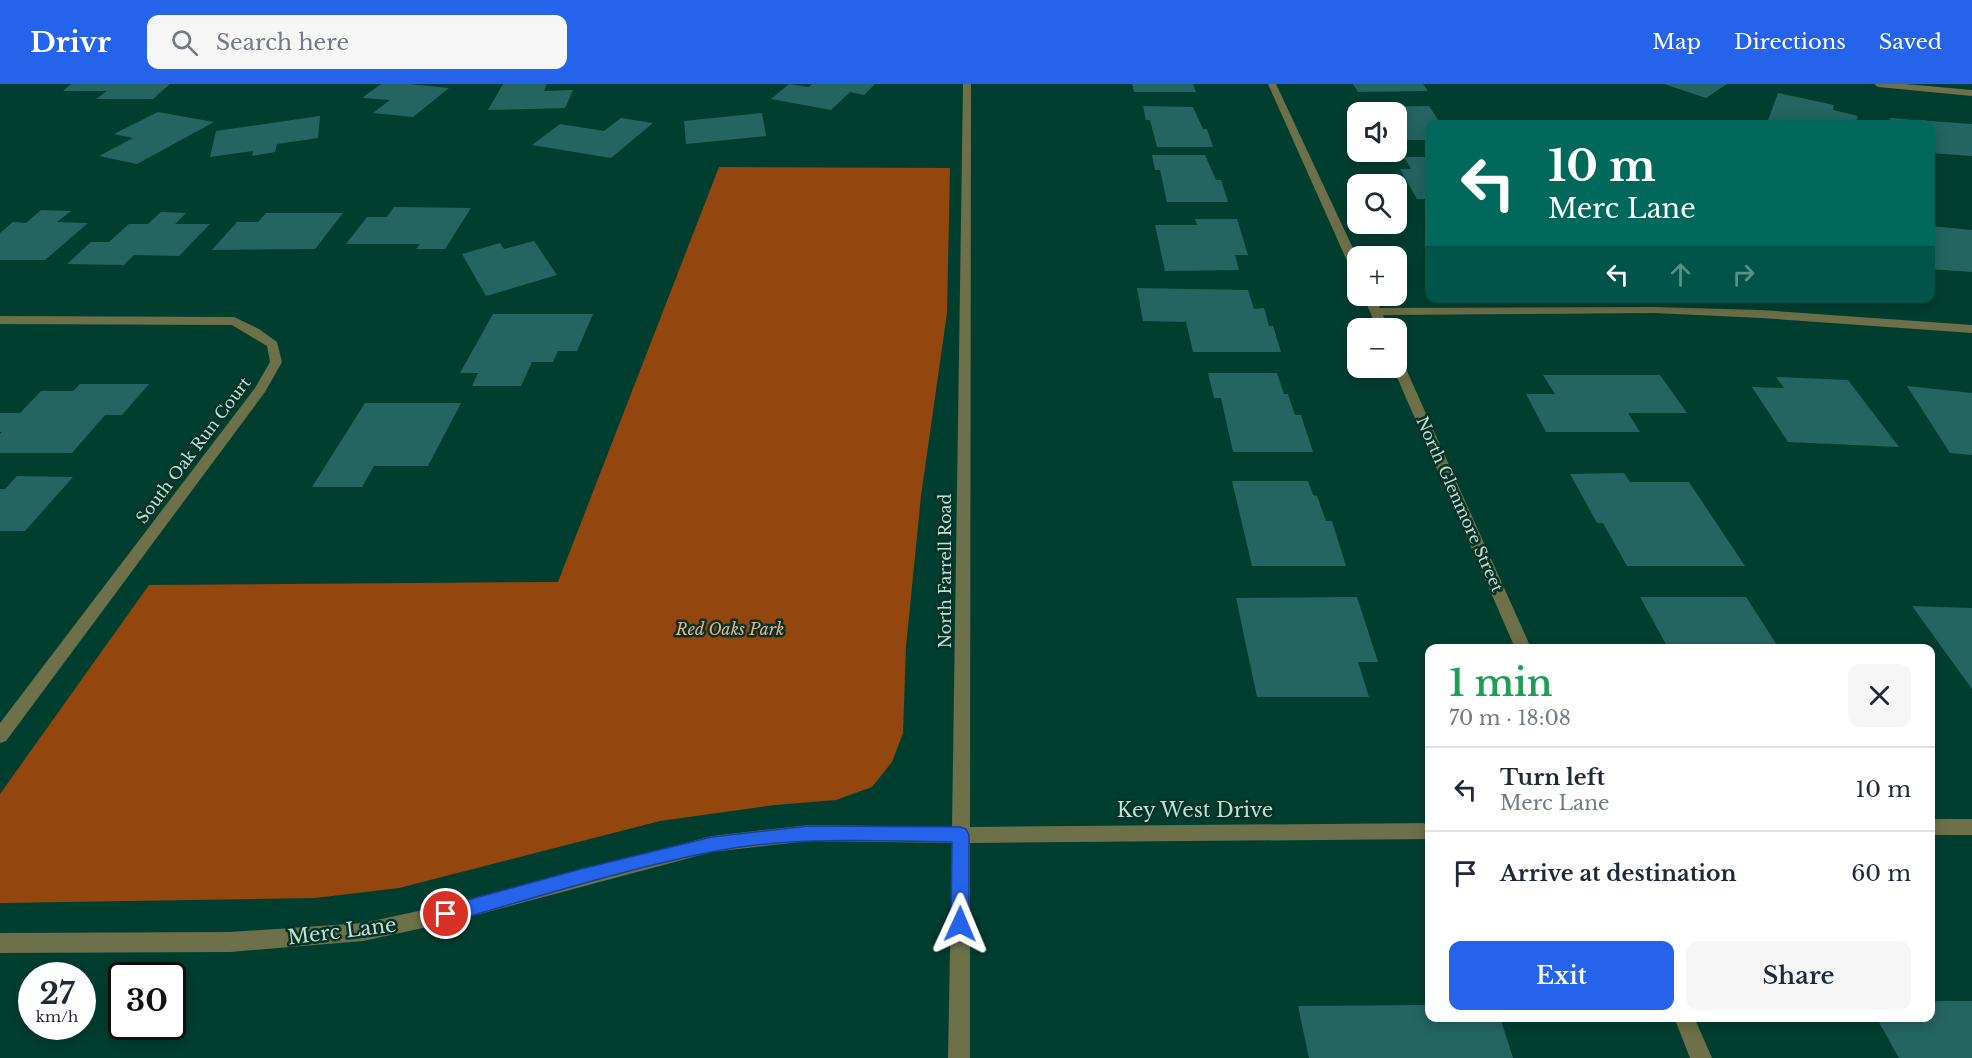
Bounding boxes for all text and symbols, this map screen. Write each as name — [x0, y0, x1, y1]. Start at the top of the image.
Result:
search box — [147, 15, 567, 69]
text: Drivr — [30, 25, 111, 60]
icon: search — [168, 26, 201, 59]
text: Search here — [216, 29, 349, 56]
text: Map — [1652, 29, 1701, 55]
text: Directions — [1734, 29, 1846, 55]
text: Saved — [1879, 29, 1942, 55]
map controls — [1347, 102, 1407, 378]
button: sound — [1347, 102, 1407, 162]
text: 10 m — [1548, 140, 1656, 192]
icon: left — [1449, 144, 1527, 222]
button: search — [1347, 174, 1407, 234]
text: Merc Lane — [1548, 192, 1696, 225]
button: + — [1347, 246, 1407, 306]
icon: left — [1601, 258, 1634, 291]
icon: ahead — [1664, 258, 1697, 291]
icon: right — [1727, 258, 1760, 291]
button: − — [1347, 318, 1407, 378]
street label: South Oak Run Court — [131, 373, 255, 527]
street label: North Glenmore Street — [1412, 413, 1508, 595]
street label: North Farrell Road — [935, 494, 955, 648]
park label: Red Oaks Park — [675, 619, 784, 639]
text: 1 min — [1449, 661, 1553, 706]
button: close — [1848, 664, 1911, 727]
text: 70 m · 18:08 — [1449, 706, 1571, 730]
text: Turn left — [1500, 764, 1605, 791]
icon: left — [1449, 773, 1482, 806]
text: 10 m — [1856, 776, 1911, 803]
text: Merc Lane — [1500, 791, 1609, 815]
street label: Key West Drive — [1117, 798, 1273, 822]
icon: arrive — [1449, 857, 1482, 890]
text: Arrive at destination — [1500, 860, 1737, 887]
text: 60 m — [1851, 860, 1911, 887]
pin — [420, 888, 471, 939]
position arrow — [928, 892, 992, 956]
icon: arrive — [429, 897, 462, 930]
street label: Merc Lane — [286, 912, 398, 950]
button: Exit — [1449, 941, 1674, 1010]
button: Share — [1686, 941, 1911, 1010]
speed limit sign: 30 — [108, 962, 186, 1040]
text: 27 — [39, 975, 75, 1012]
text: km/h — [36, 1007, 78, 1026]

